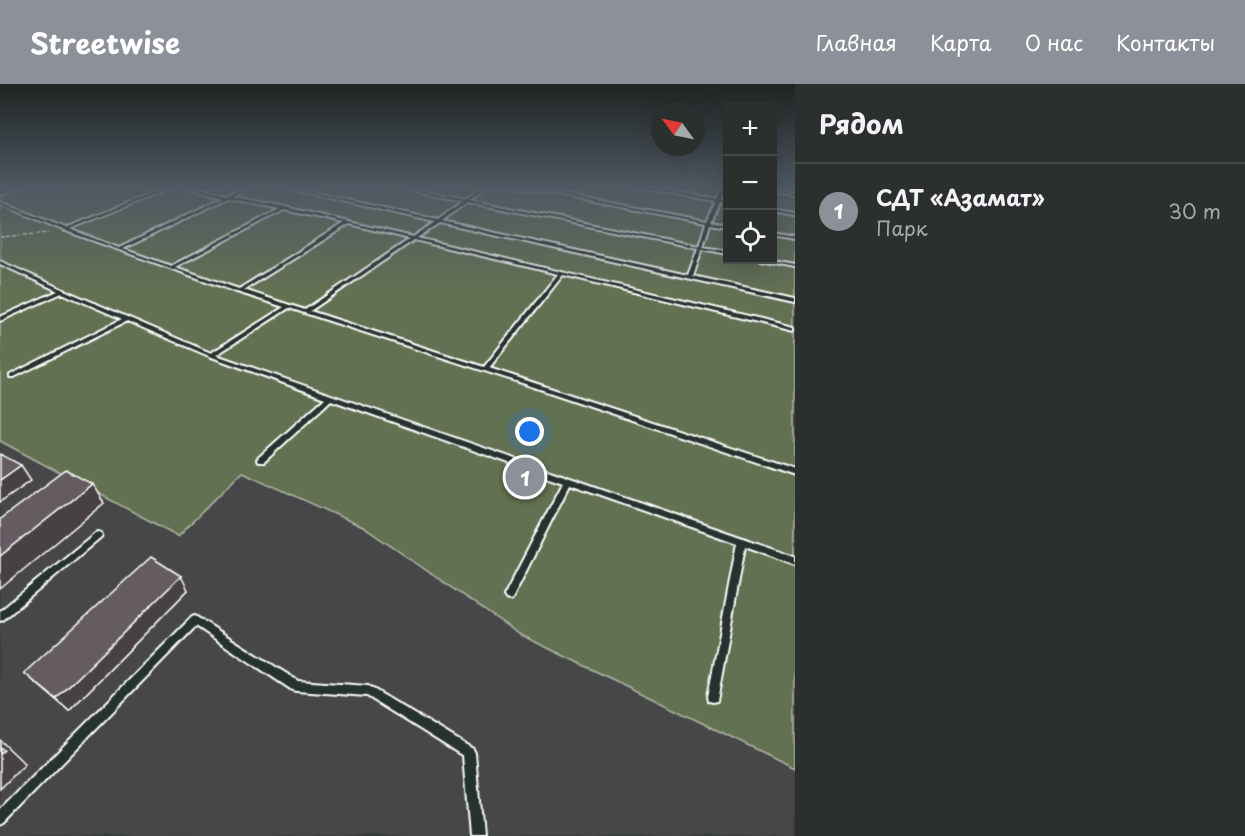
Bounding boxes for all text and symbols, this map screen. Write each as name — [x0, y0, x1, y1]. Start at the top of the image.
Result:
text: Streetwise — [30, 21, 180, 64]
text: Главная — [816, 26, 897, 58]
text: Карта — [930, 26, 992, 58]
text: О нас — [1025, 26, 1083, 58]
text: Контакты — [1116, 26, 1215, 58]
north arrow — [651, 102, 705, 156]
map controls — [723, 102, 777, 264]
button: + — [723, 102, 777, 156]
text: Рядом — [819, 104, 904, 143]
button: − — [723, 156, 777, 210]
text: СДТ «Азамат» — [876, 180, 1045, 213]
text: 1 — [834, 196, 843, 226]
text: 30 m — [1168, 196, 1221, 226]
button: locate — [723, 210, 777, 264]
text: Парк — [876, 213, 928, 243]
your location — [515, 417, 544, 446]
pin: 1 — [506, 454, 544, 500]

